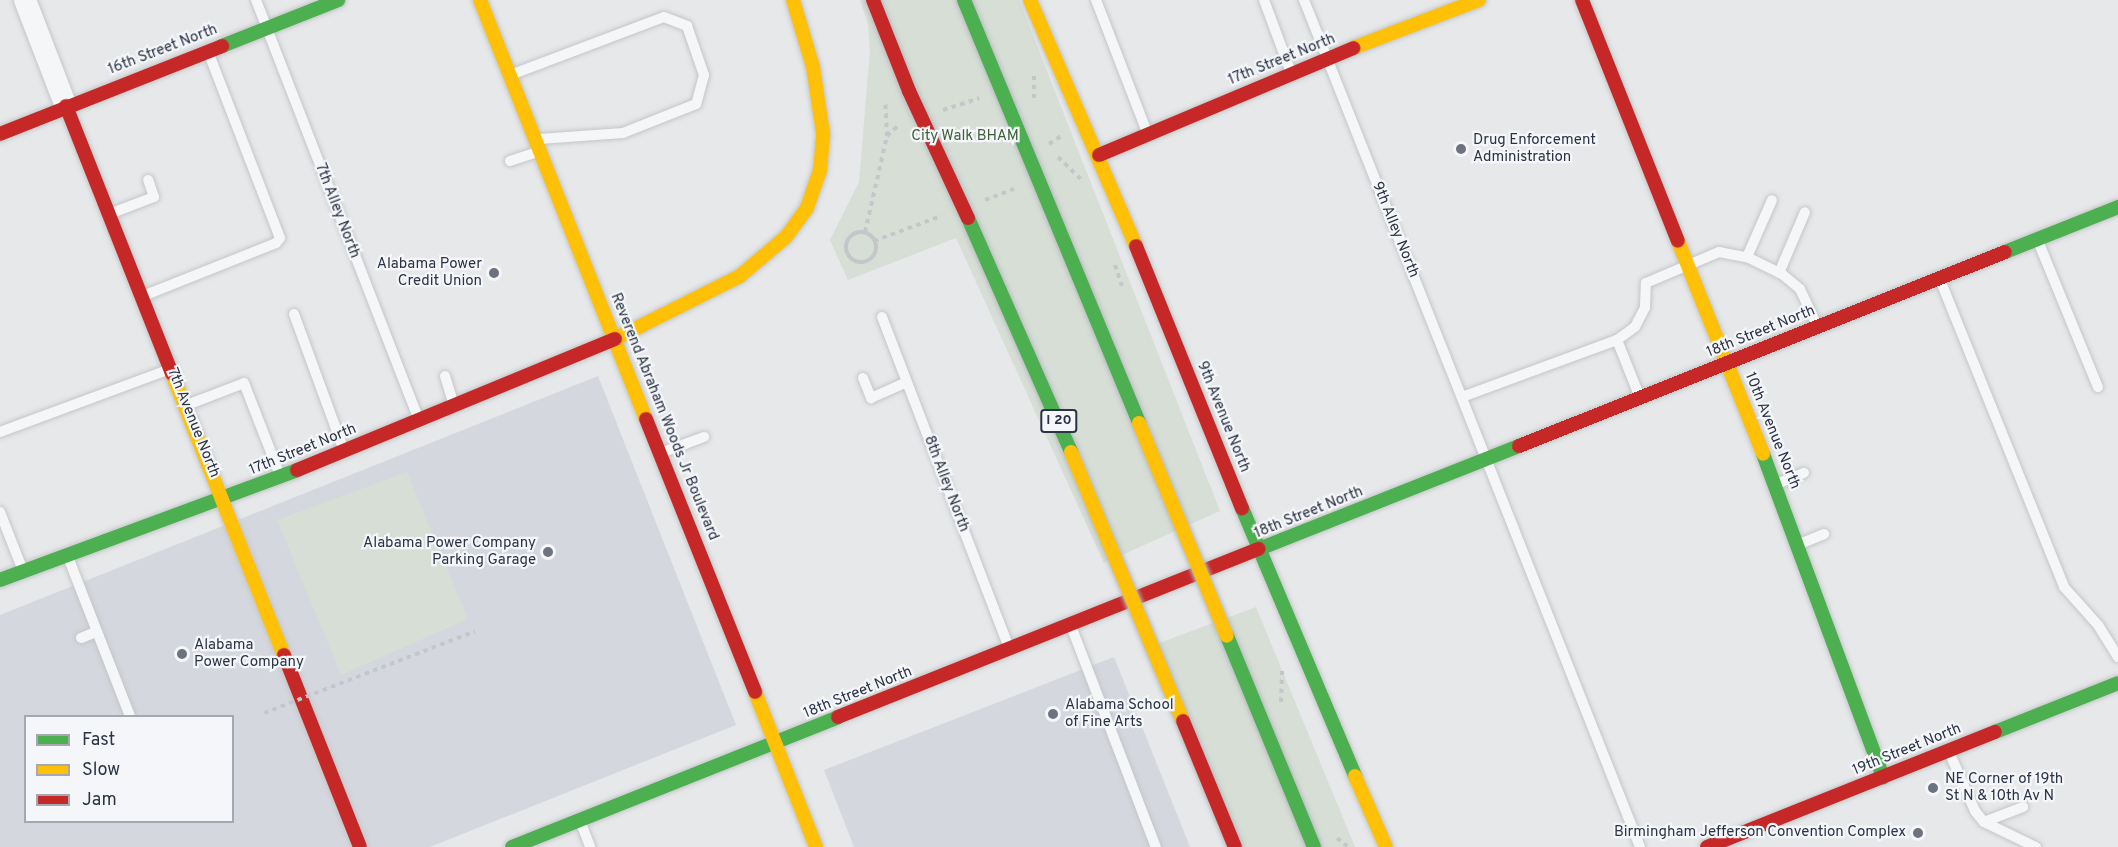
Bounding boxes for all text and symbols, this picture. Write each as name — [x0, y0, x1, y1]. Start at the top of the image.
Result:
street label: 16th Street North — [106, 21, 220, 79]
street label: 17th Street North — [1226, 30, 1338, 90]
park label: City Walk BHAM — [911, 128, 1019, 146]
place label: Drug Enforcement Administration — [1473, 131, 1596, 166]
marker: Drug Enforcement Administration — [1454, 142, 1468, 156]
street label: 7th Alley North — [311, 161, 363, 261]
street label: 9th Alley North — [1367, 179, 1423, 281]
place label: Alabama Power Credit Union — [377, 255, 482, 290]
marker: Alabama Power Credit Union — [487, 266, 501, 280]
street label: Reverend Abraham Woods Jr Boulevard — [606, 290, 722, 544]
street label: 18th Street North — [1704, 302, 1818, 362]
street label: 9th Avenue North — [1192, 359, 1254, 475]
street label: 7th Avenue North — [163, 365, 223, 481]
street label: 10th Avenue North — [1740, 370, 1804, 492]
road number: I 20 — [1040, 410, 1078, 432]
street label: 17th Street North — [247, 420, 359, 480]
street label: 8th Alley North — [919, 433, 973, 535]
street label: 18th Street North — [1252, 483, 1366, 543]
place label: Alabama Power Company Parking Garage — [363, 534, 536, 569]
marker: Alabama Power Company Parking Garage — [541, 545, 555, 559]
place label: Alabama Power Company — [194, 636, 304, 671]
marker: Alabama Power Company — [175, 647, 189, 661]
street label: 18th Street North — [801, 663, 915, 723]
place label: Alabama School of Fine Arts — [1065, 696, 1174, 731]
marker: Alabama School of Fine Arts — [1046, 707, 1060, 721]
legend — [24, 715, 234, 823]
street label: 19th Street North — [1850, 720, 1964, 780]
text: Fast — [82, 729, 115, 752]
text: Slow — [82, 759, 120, 782]
place label: NE Corner of 19th St N & 10th Av N — [1945, 770, 2063, 805]
marker: NE Corner of 19th St N & 10th Av N — [1926, 781, 1940, 795]
text: Jam — [82, 789, 117, 812]
place label: Birmingham Jefferson Convention Complex — [1614, 824, 1906, 842]
marker: Birmingham Jefferson Convention Complex — [1911, 826, 1925, 840]

